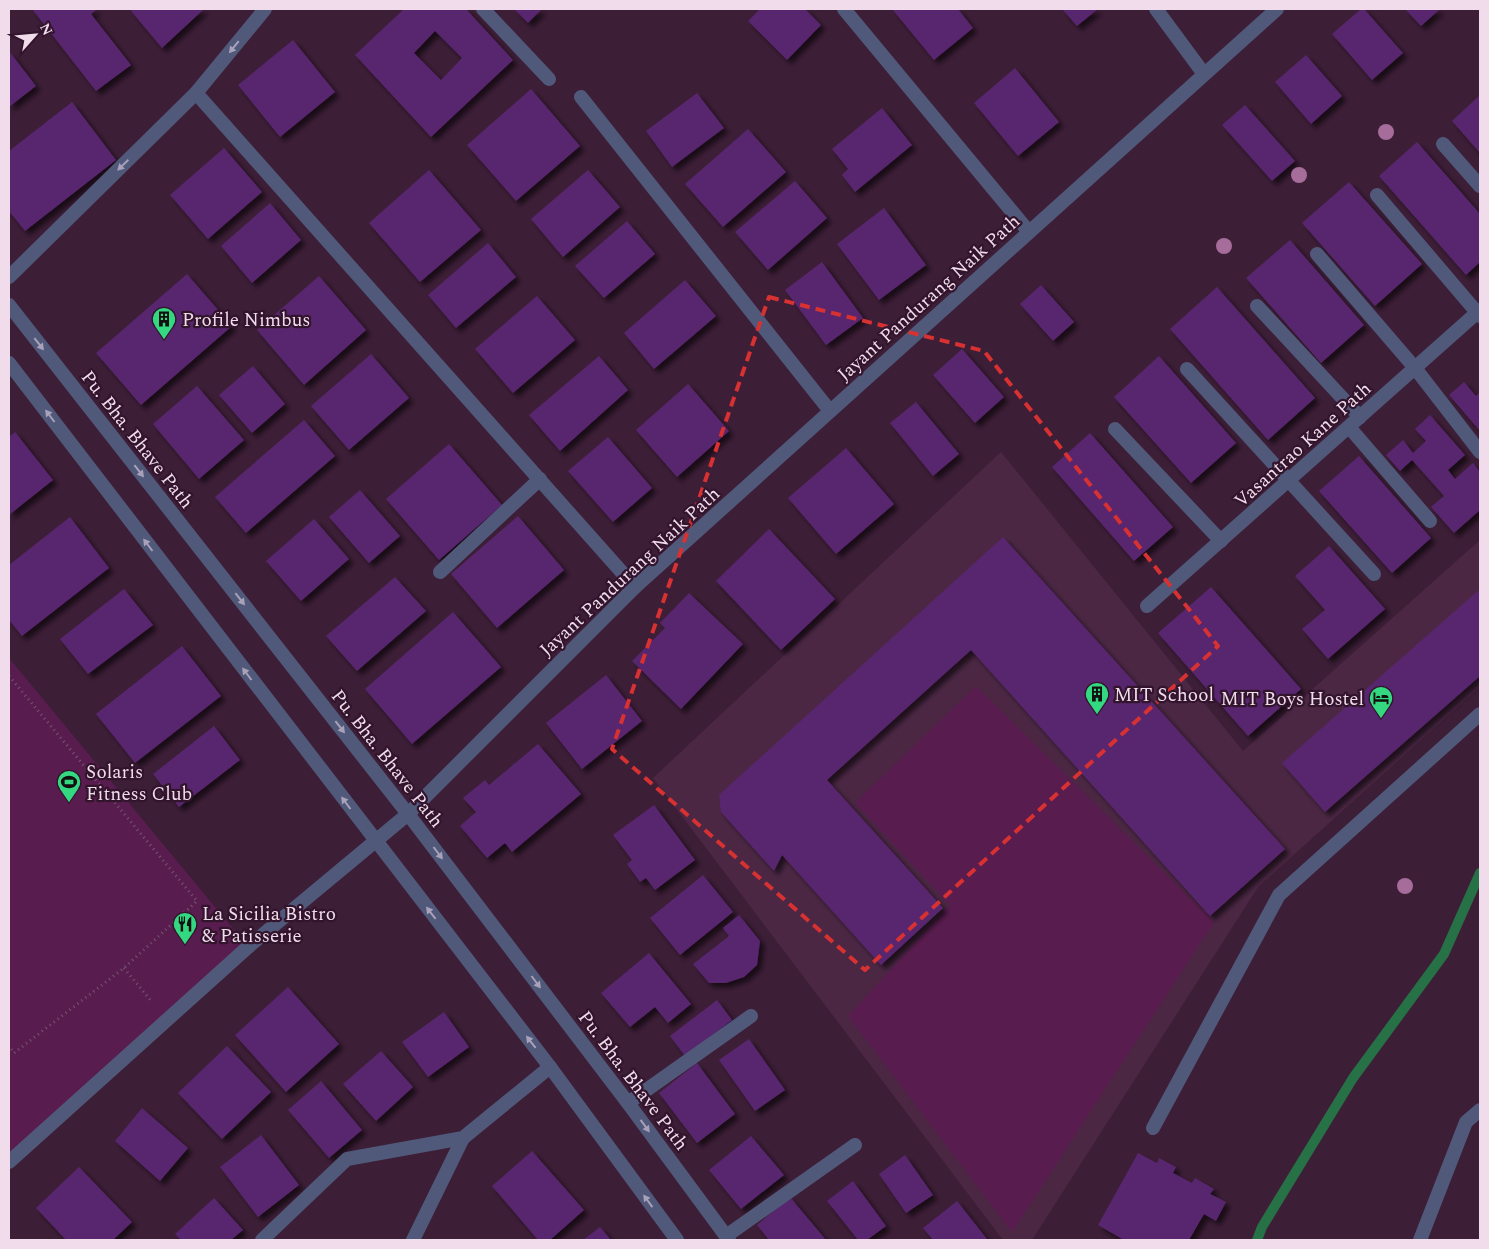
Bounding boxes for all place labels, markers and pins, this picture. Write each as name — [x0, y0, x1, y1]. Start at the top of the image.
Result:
building icon: Profile Nimbus — [151, 306, 177, 340]
place label: Profile Nimbus — [182, 306, 311, 335]
building icon: MIT School — [1084, 681, 1110, 715]
place label: MIT School — [1114, 681, 1214, 710]
place label: MIT Boys Hostel — [1221, 685, 1364, 714]
hotel icon: MIT Boys Hostel — [1368, 685, 1394, 719]
place label: Solaris Fitness Club — [86, 758, 192, 809]
sports icon: Solaris Fitness Club — [56, 769, 82, 803]
place label: La Sicilia Bistro & Patisserie — [202, 900, 336, 951]
restaurant icon: La Sicilia Bistro & Patisserie — [172, 911, 198, 945]

